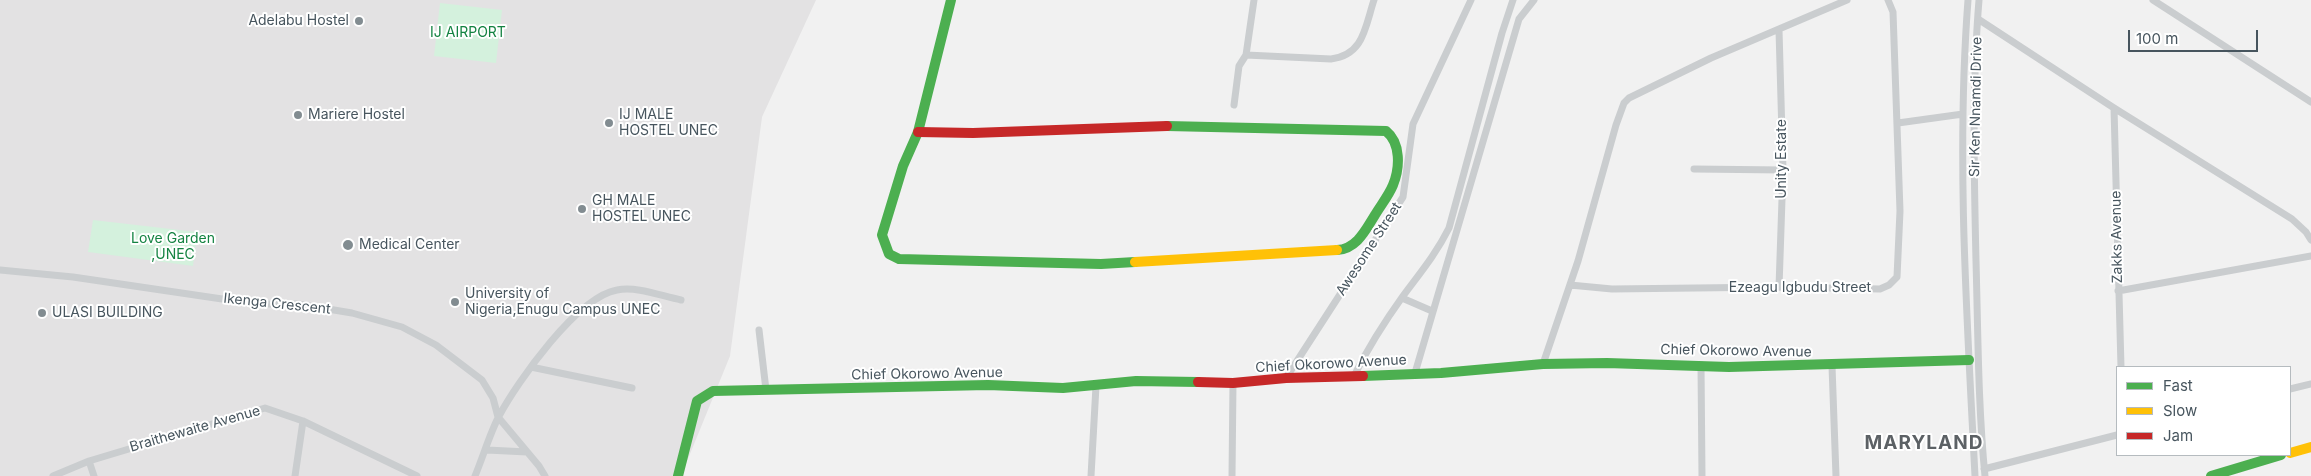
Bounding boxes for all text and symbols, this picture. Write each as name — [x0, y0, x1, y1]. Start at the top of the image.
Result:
place label: Adelabu Hostel — [248, 13, 349, 29]
marker: Adelabu Hostel — [353, 15, 365, 27]
scale bar — [2131, 20, 2261, 52]
park label: IJ AIRPORT — [430, 25, 506, 41]
text: 100 m — [2136, 29, 2178, 48]
street label: Sir Ken Nnamdi Drive — [1966, 37, 1986, 177]
place label: Mariere Hostel — [308, 107, 405, 123]
place label: IJ MALE HOSTEL UNEC — [619, 107, 718, 140]
marker: Mariere Hostel — [292, 109, 304, 121]
marker: IJ MALE HOSTEL UNEC — [603, 117, 615, 129]
street label: Unity Estate — [1774, 119, 1790, 199]
street label: Zakks Avenue — [2108, 191, 2126, 283]
place label: GH MALE HOSTEL UNEC — [592, 193, 691, 226]
street label: Awesome Street — [1333, 199, 1405, 299]
marker: GH MALE HOSTEL UNEC — [576, 203, 588, 215]
park label: Love Garden ,UNEC — [131, 231, 215, 264]
place label: Medical Center — [359, 237, 460, 253]
marker: Medical Center — [341, 238, 355, 252]
street label: Ezeagu Igbudu Street — [1729, 280, 1871, 296]
place label: University of Nigeria,Enugu Campus UNEC — [465, 286, 660, 318]
street label: Ikenga Crescent — [223, 290, 331, 318]
marker: University of Nigeria,Enugu Campus UNEC — [449, 296, 461, 308]
place label: ULASI BUILDING — [52, 305, 163, 321]
marker: ULASI BUILDING — [36, 307, 48, 319]
street label: Chief Okorowo Avenue — [1660, 341, 1812, 361]
street label: Chief Okorowo Avenue — [1255, 352, 1407, 376]
street label: Chief Okorowo Avenue — [851, 364, 1003, 384]
legend — [2116, 366, 2291, 456]
text: Fast — [2163, 376, 2193, 395]
text: Slow — [2163, 401, 2197, 420]
street label: Braithewaite Avenue — [128, 402, 262, 456]
text: Jam — [2163, 426, 2193, 445]
district label: MARYLAND — [1864, 432, 1984, 454]

